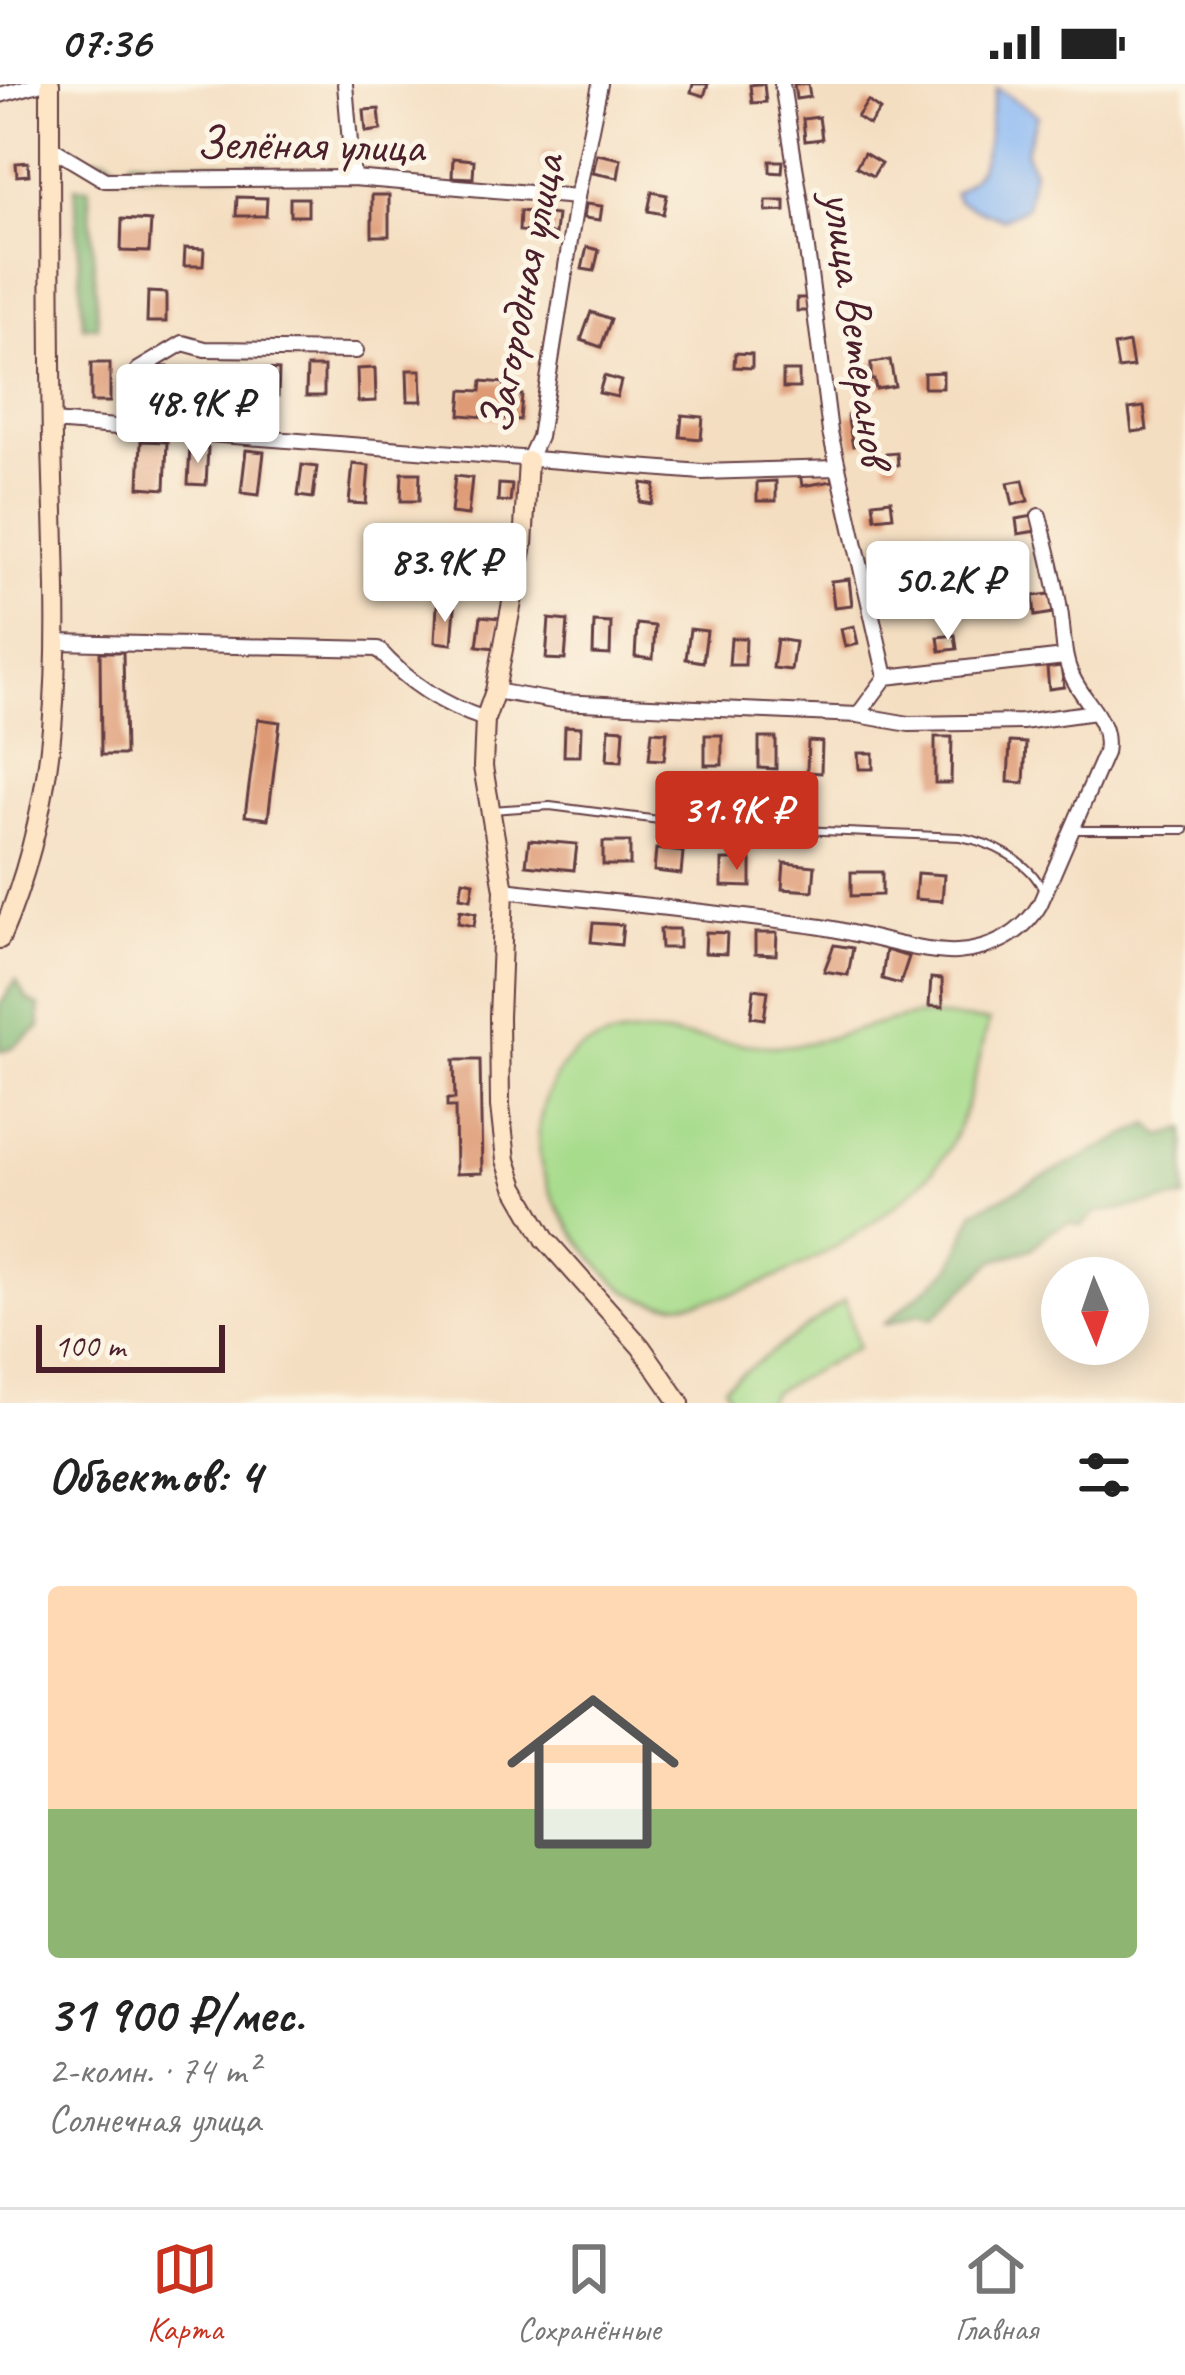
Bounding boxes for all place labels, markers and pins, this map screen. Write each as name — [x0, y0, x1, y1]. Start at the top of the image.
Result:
pin: 48.9K ₽ — [87, 364, 309, 466]
pin: 83.9K ₽ — [334, 523, 556, 625]
pin: 50.2K ₽ — [837, 541, 1059, 643]
pin: 31.9K ₽ — [626, 771, 848, 873]

